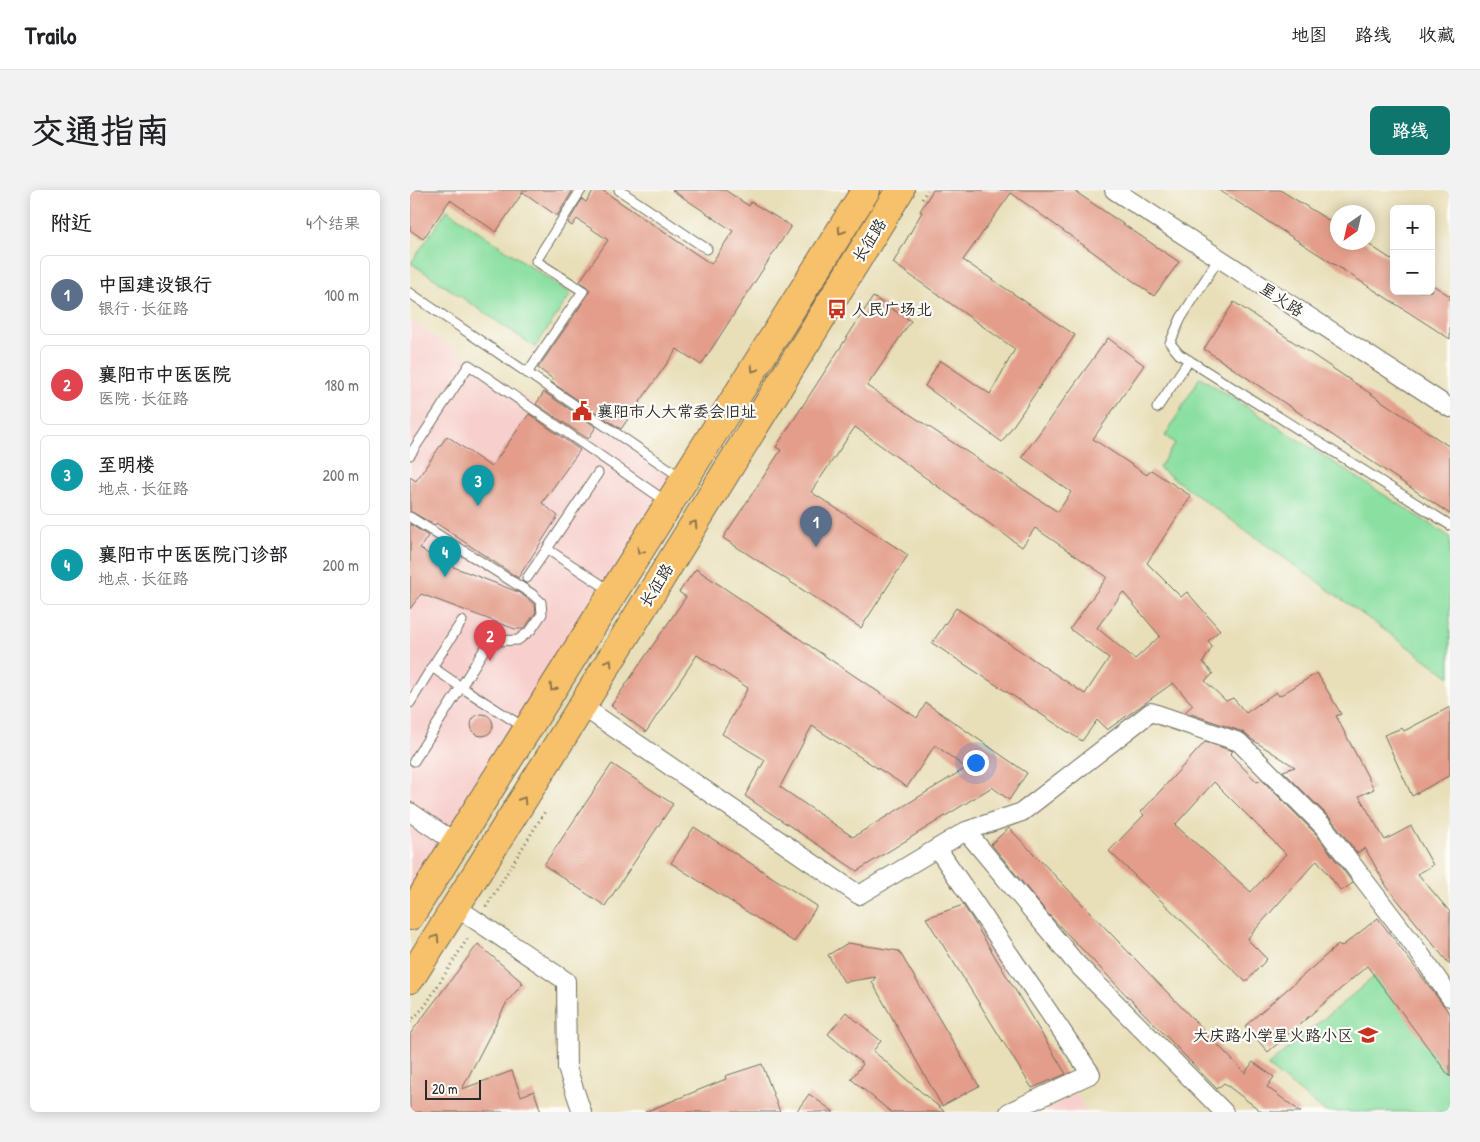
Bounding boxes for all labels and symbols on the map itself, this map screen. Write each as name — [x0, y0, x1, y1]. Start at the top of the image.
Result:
north arrow — [1330, 205, 1375, 250]
street label: 长征路 — [847, 214, 891, 266]
one-way arrow — [837, 226, 847, 235]
street label: 星火路 — [1256, 277, 1308, 321]
bus stop icon: 人民广场北 — [826, 298, 848, 320]
place label: 人民广场北 — [852, 298, 932, 320]
one-way arrow — [751, 363, 760, 372]
public building icon: 襄阳市人大常委会旧址 — [571, 400, 593, 422]
place label: 襄阳市人大常委会旧址 — [597, 400, 757, 422]
pin: 3 — [462, 465, 494, 506]
pin: 1 — [800, 506, 832, 547]
one-way arrow — [688, 520, 698, 529]
pin: 4 — [429, 536, 461, 577]
one-way arrow — [636, 545, 646, 554]
street label: 长征路 — [634, 559, 678, 611]
pin: 2 — [474, 620, 506, 661]
one-way arrow — [603, 659, 612, 668]
one-way arrow — [550, 683, 559, 692]
your location — [963, 750, 989, 776]
one-way arrow — [517, 797, 527, 806]
one-way arrow — [430, 934, 440, 943]
place label: 大庆路小学星火路小区 — [1193, 1024, 1353, 1046]
school or university icon: 大庆路小学星火路小区 — [1357, 1024, 1379, 1046]
scale bar — [425, 1077, 481, 1100]

